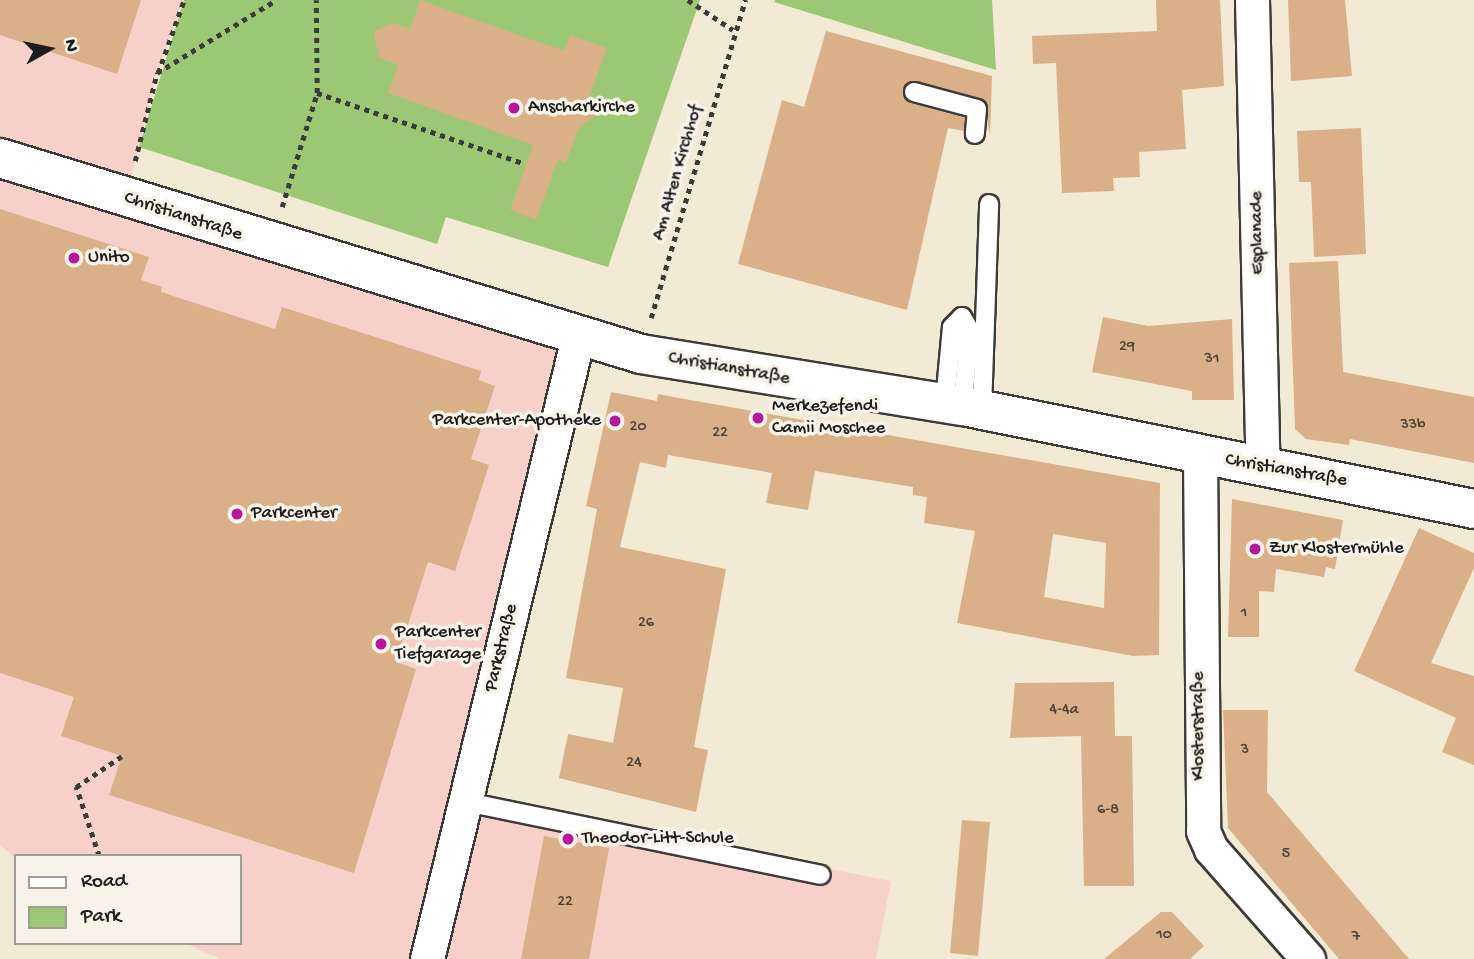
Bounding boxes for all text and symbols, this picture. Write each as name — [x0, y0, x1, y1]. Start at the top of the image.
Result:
north arrow — [14, 14, 84, 84]
text: N — [58, 38, 83, 54]
place label: Anscharkirche — [528, 97, 635, 119]
marker: Anscharkirche — [506, 100, 522, 116]
street label: Am Alten Kirchhof — [648, 103, 708, 243]
street label: Christianstraße — [121, 187, 245, 247]
street label: Esplanade — [1246, 191, 1270, 275]
place label: Unito — [88, 247, 130, 269]
marker: Unito — [66, 250, 82, 266]
house number: 29 — [1119, 338, 1135, 358]
street label: Christianstraße — [666, 347, 792, 391]
house number: 31 — [1205, 350, 1219, 370]
place label: Merkezefendi Camii Moschee — [772, 396, 885, 440]
place label: Parkcenter-Apotheke — [433, 410, 601, 432]
marker: Merkezefendi Camii Moschee — [750, 410, 766, 426]
marker: Parkcenter-Apotheke — [607, 413, 623, 429]
house number: 33b — [1400, 416, 1426, 436]
house number: 20 — [630, 418, 646, 438]
house number: 22 — [712, 424, 728, 444]
street label: Christianstraße — [1223, 449, 1349, 493]
place label: Parkcenter — [251, 503, 337, 525]
marker: Parkcenter — [229, 506, 245, 522]
place label: Zur Klostermühle — [1269, 538, 1404, 560]
marker: Zur Klostermühle — [1247, 541, 1263, 557]
street label: Parkstraße — [480, 602, 524, 694]
house number: 1 — [1241, 604, 1247, 624]
house number: 26 — [638, 614, 654, 634]
place label: Parkcenter Tiefgarage — [395, 622, 481, 666]
marker: Parkcenter Tiefgarage — [373, 636, 389, 652]
street label: Klosterstraße — [1188, 671, 1210, 781]
house number: 4-4a — [1049, 701, 1079, 721]
house number: 3 — [1241, 741, 1249, 761]
house number: 24 — [626, 754, 642, 774]
house number: 6-8 — [1097, 801, 1119, 821]
place label: Theodor-Litt-Schule — [582, 828, 734, 850]
marker: Theodor-Litt-Schule — [560, 831, 576, 847]
house number: 5 — [1282, 845, 1290, 865]
legend — [14, 854, 242, 945]
text: Road — [81, 870, 127, 895]
house number: 22 — [557, 893, 573, 913]
text: Park — [81, 905, 121, 930]
house number: 10 — [1156, 926, 1172, 946]
house number: 7 — [1352, 928, 1360, 948]

